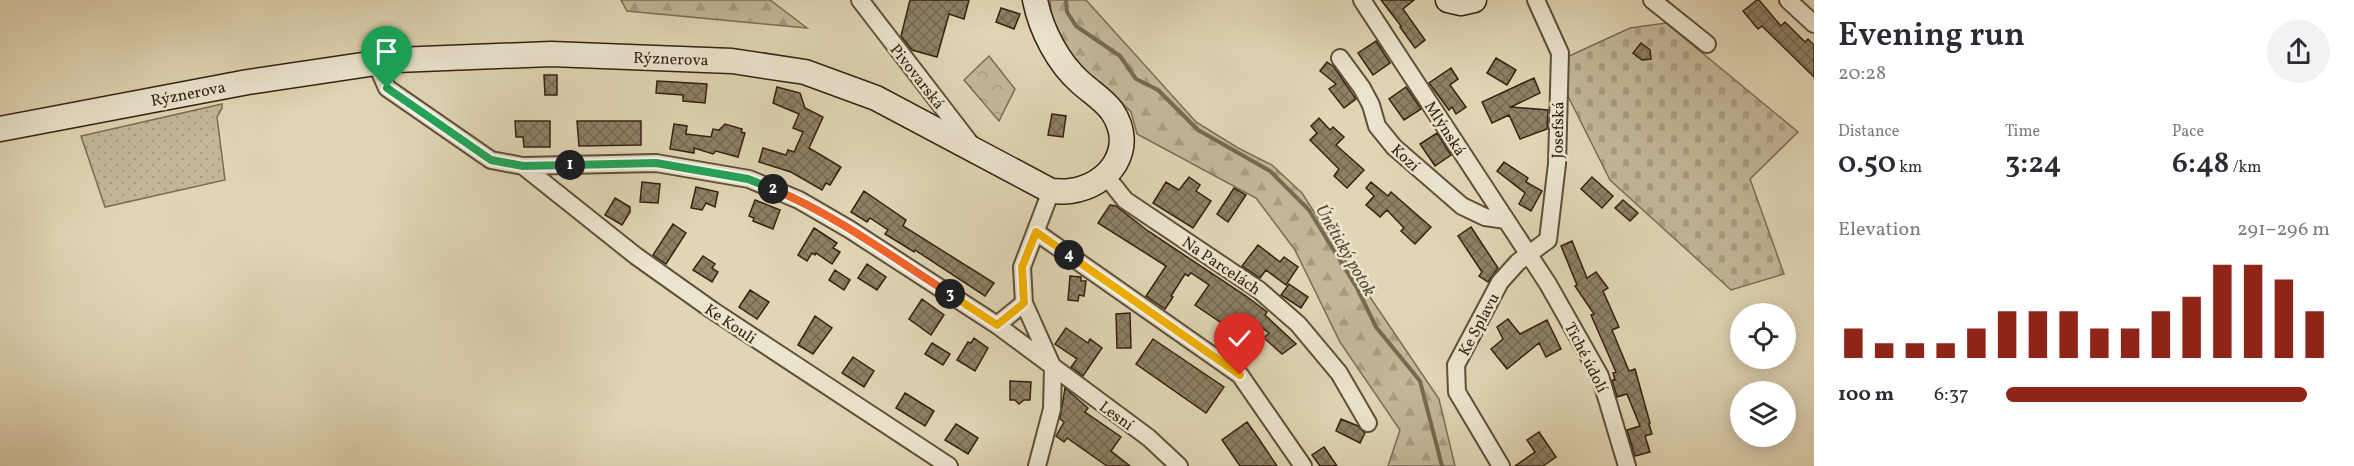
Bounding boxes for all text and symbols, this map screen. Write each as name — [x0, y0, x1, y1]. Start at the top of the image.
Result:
text: Evening run — [1838, 14, 2025, 60]
button: share — [2267, 20, 2330, 83]
pin — [361, 26, 412, 88]
icon: arrive — [370, 35, 403, 68]
street label: Pivovarská — [884, 40, 949, 115]
street label: Rýznerova — [633, 48, 709, 72]
text: 20:28 — [1838, 60, 1886, 88]
street label: Rýznerova — [149, 77, 228, 113]
street label: Mlýnská — [1418, 97, 1470, 161]
street label: Josefská — [1548, 101, 1570, 159]
text: Distance — [1838, 121, 1899, 143]
text: Time — [2005, 121, 2040, 143]
text: Pace — [2172, 121, 2204, 143]
street label: Kozí — [1386, 140, 1424, 177]
text: 0.50 — [1838, 143, 1896, 185]
text: 3:24 — [2005, 143, 2062, 185]
text: 6:48 — [2172, 143, 2230, 185]
pin: 1 — [555, 150, 585, 180]
text: 1 — [567, 154, 573, 176]
text: km — [1896, 157, 1922, 179]
text: /km — [2230, 157, 2261, 179]
pin: 2 — [758, 174, 788, 204]
text: 2 — [769, 178, 777, 200]
water label: Únětický potok — [1308, 200, 1381, 301]
text: Elevation — [1838, 216, 1921, 244]
text: 291–296 m — [2237, 216, 2330, 244]
street label: Na Parcelách — [1177, 232, 1265, 301]
pin: 4 — [1054, 240, 1084, 270]
text: 4 — [1064, 244, 1074, 266]
pin: 3 — [935, 279, 965, 309]
text: 3 — [946, 283, 954, 305]
street label: Ke Splavu — [1454, 289, 1506, 360]
street label: Ke Kouli — [700, 299, 760, 350]
map controls — [1730, 303, 1796, 447]
button: locate — [1730, 303, 1796, 369]
pin — [1214, 313, 1265, 375]
street label: Tiché údolí — [1558, 319, 1612, 397]
icon: check — [1223, 322, 1256, 355]
button: layers — [1730, 381, 1796, 447]
text: 100 m — [1838, 381, 1894, 409]
text: 6:37 — [1934, 381, 1969, 409]
street label: Lesní — [1094, 397, 1138, 437]

